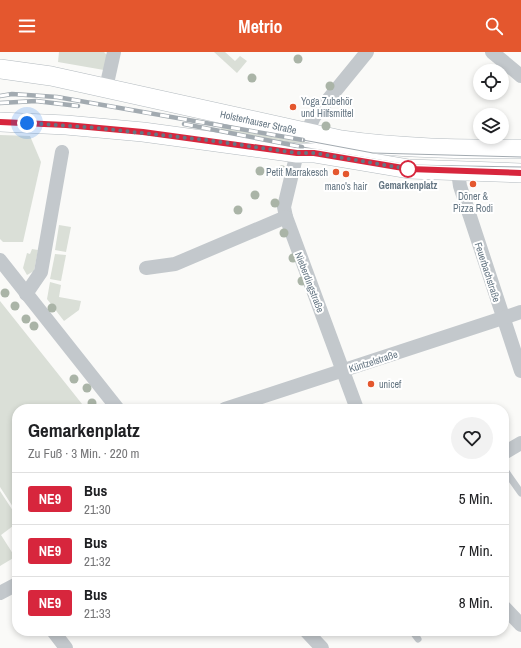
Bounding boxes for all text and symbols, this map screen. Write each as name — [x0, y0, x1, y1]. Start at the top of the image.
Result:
text: Metrio — [238, 14, 283, 39]
icon: menu — [16, 15, 38, 37]
icon: search — [483, 15, 505, 37]
map controls — [473, 64, 509, 144]
button: locate — [473, 64, 509, 100]
place label: Yoga Zubehör und Hilfsmittel — [301, 95, 354, 120]
marker: Yoga Zubehör und Hilfsmittel — [288, 102, 298, 112]
street label: Holsterhauser Straße — [219, 108, 298, 137]
button: layers — [473, 108, 509, 144]
your location — [17, 113, 37, 133]
marker: Gemarkenplatz — [399, 160, 417, 178]
place label: Petit Marrakesch — [266, 166, 328, 179]
marker: Petit Marrakesch — [331, 167, 341, 177]
marker: mano's hair — [341, 169, 351, 179]
place label: Gemarkenplatz — [379, 179, 437, 192]
marker: Döner & Pizza Rodi — [468, 179, 478, 189]
place label: mano's hair — [325, 180, 368, 193]
place label: Döner & Pizza Rodi — [453, 190, 493, 215]
street label: Feuerbachstraße — [472, 241, 503, 304]
street label: Nieberdingstraße — [292, 250, 327, 315]
street label: Küntzelstraße — [347, 347, 400, 375]
place label: unicef — [379, 378, 402, 391]
marker: unicef — [366, 379, 376, 389]
text: Gemarkenplatz — [28, 417, 140, 443]
button: heart — [451, 417, 493, 459]
text: Zu Fuß · 3 Min. · 220 m — [28, 445, 139, 462]
text: Bus — [84, 480, 107, 501]
text: 5 Min. — [459, 488, 493, 509]
text: NE9 — [39, 490, 61, 508]
text: 21:30 — [84, 501, 111, 518]
text: Bus — [84, 532, 107, 553]
text: 7 Min. — [459, 540, 493, 561]
text: NE9 — [39, 542, 61, 560]
text: 21:32 — [84, 553, 111, 570]
text: Bus — [84, 584, 107, 605]
text: 8 Min. — [459, 592, 493, 613]
text: NE9 — [39, 594, 61, 612]
text: 21:33 — [84, 605, 111, 622]

